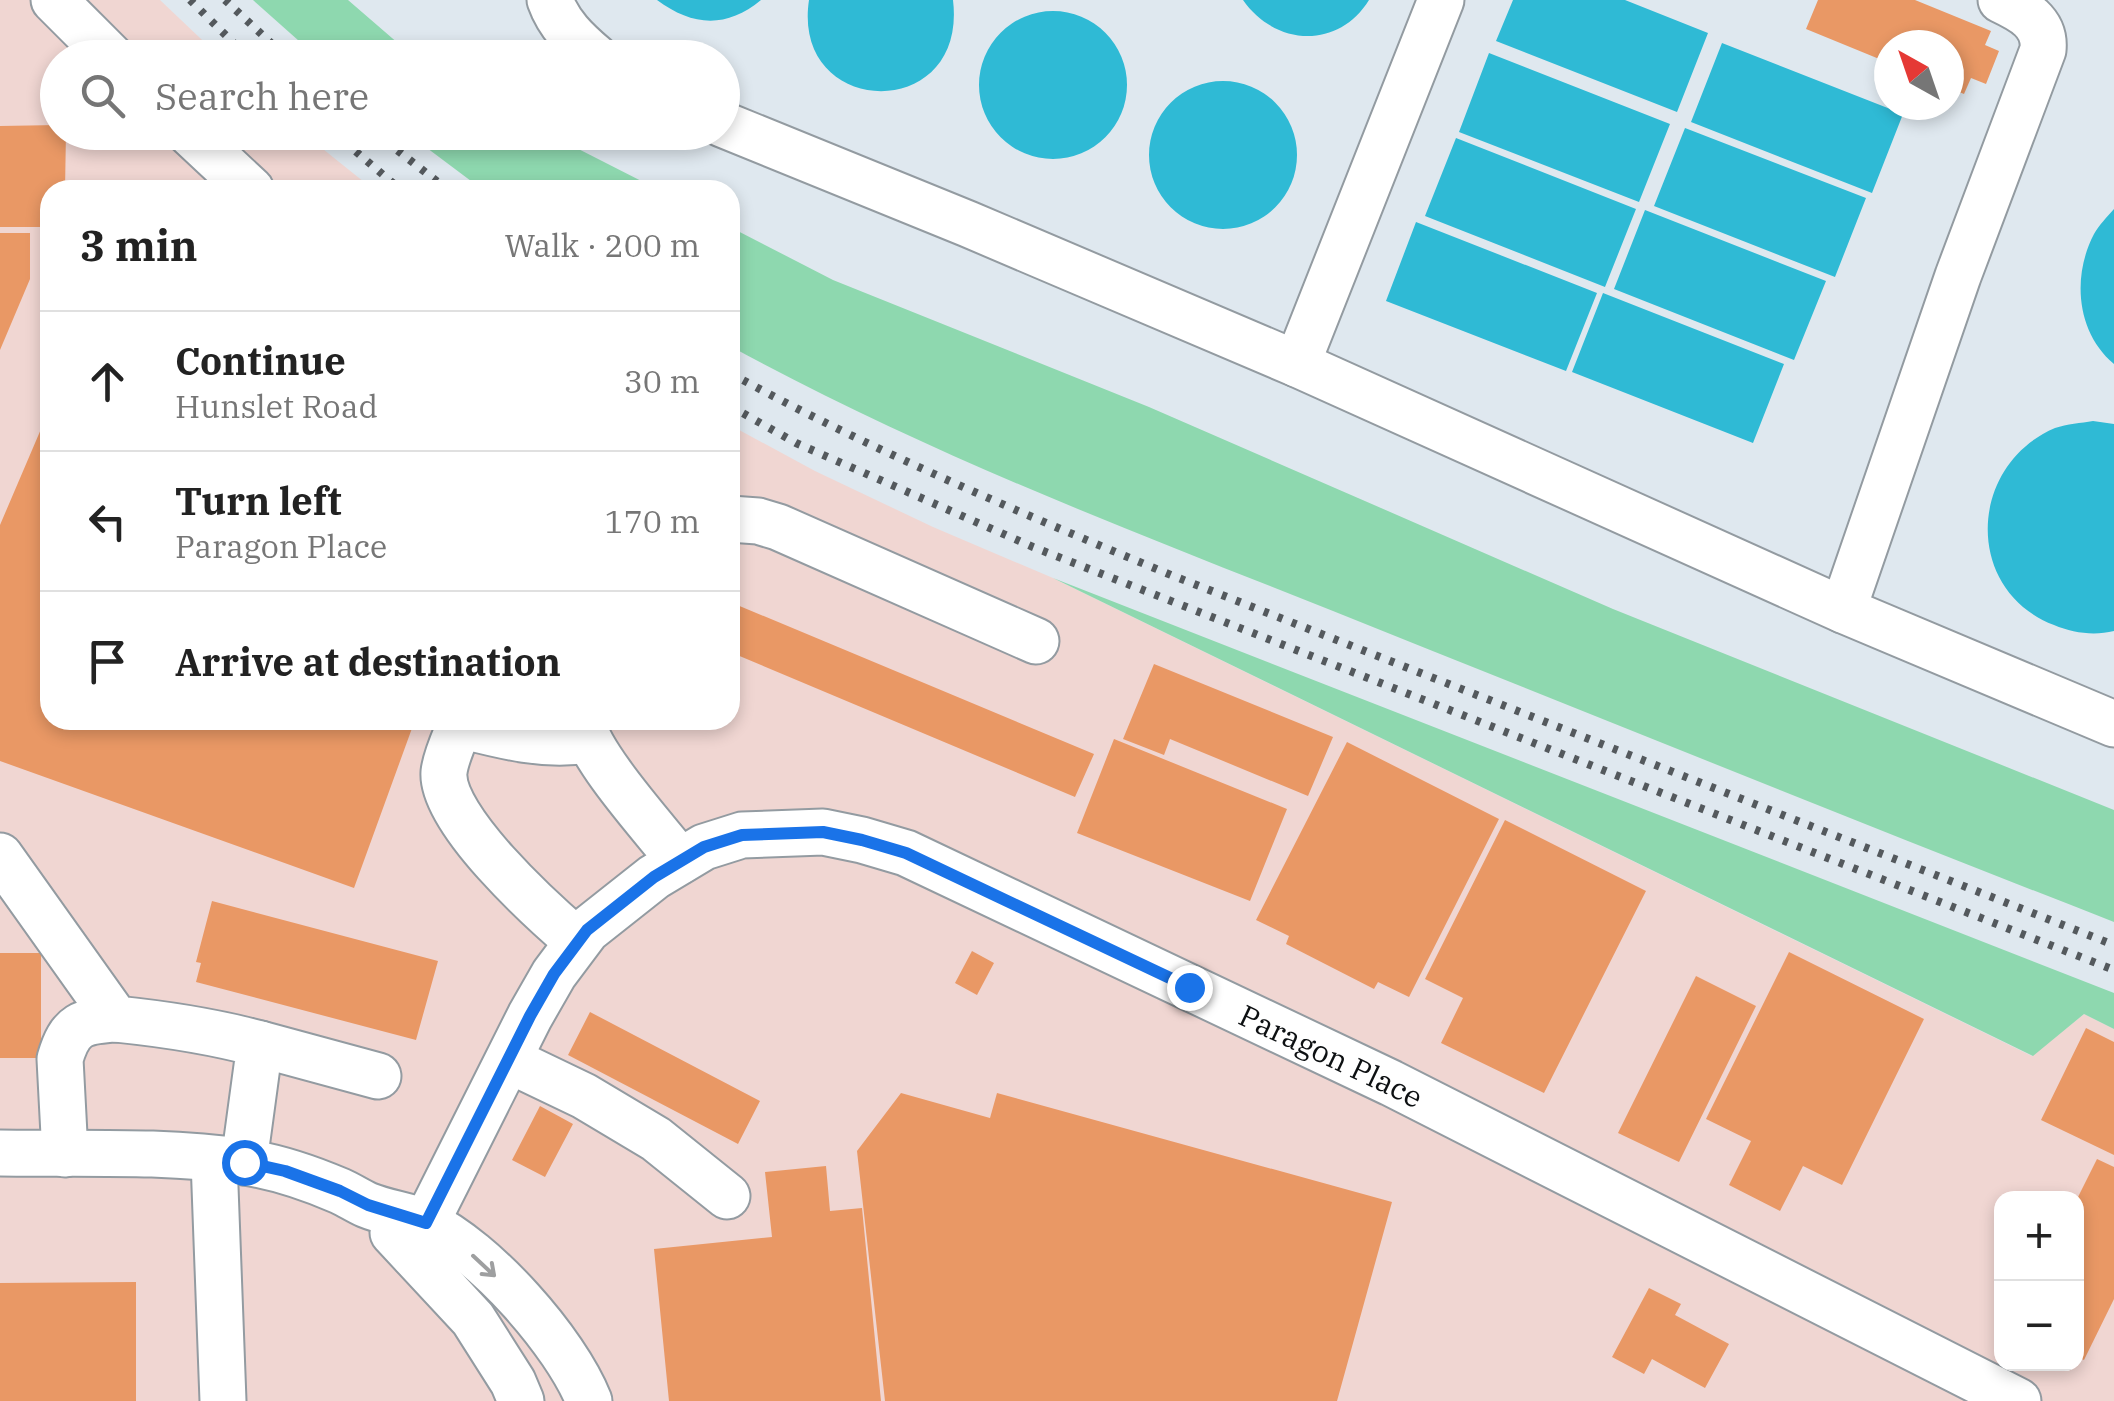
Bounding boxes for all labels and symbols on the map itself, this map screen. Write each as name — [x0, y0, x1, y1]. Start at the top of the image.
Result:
north arrow — [1874, 30, 1964, 120]
route end — [1167, 965, 1213, 1011]
street label: Paragon Place — [1233, 995, 1430, 1116]
route start — [222, 1140, 268, 1186]
one-way arrow — [471, 1254, 496, 1277]

